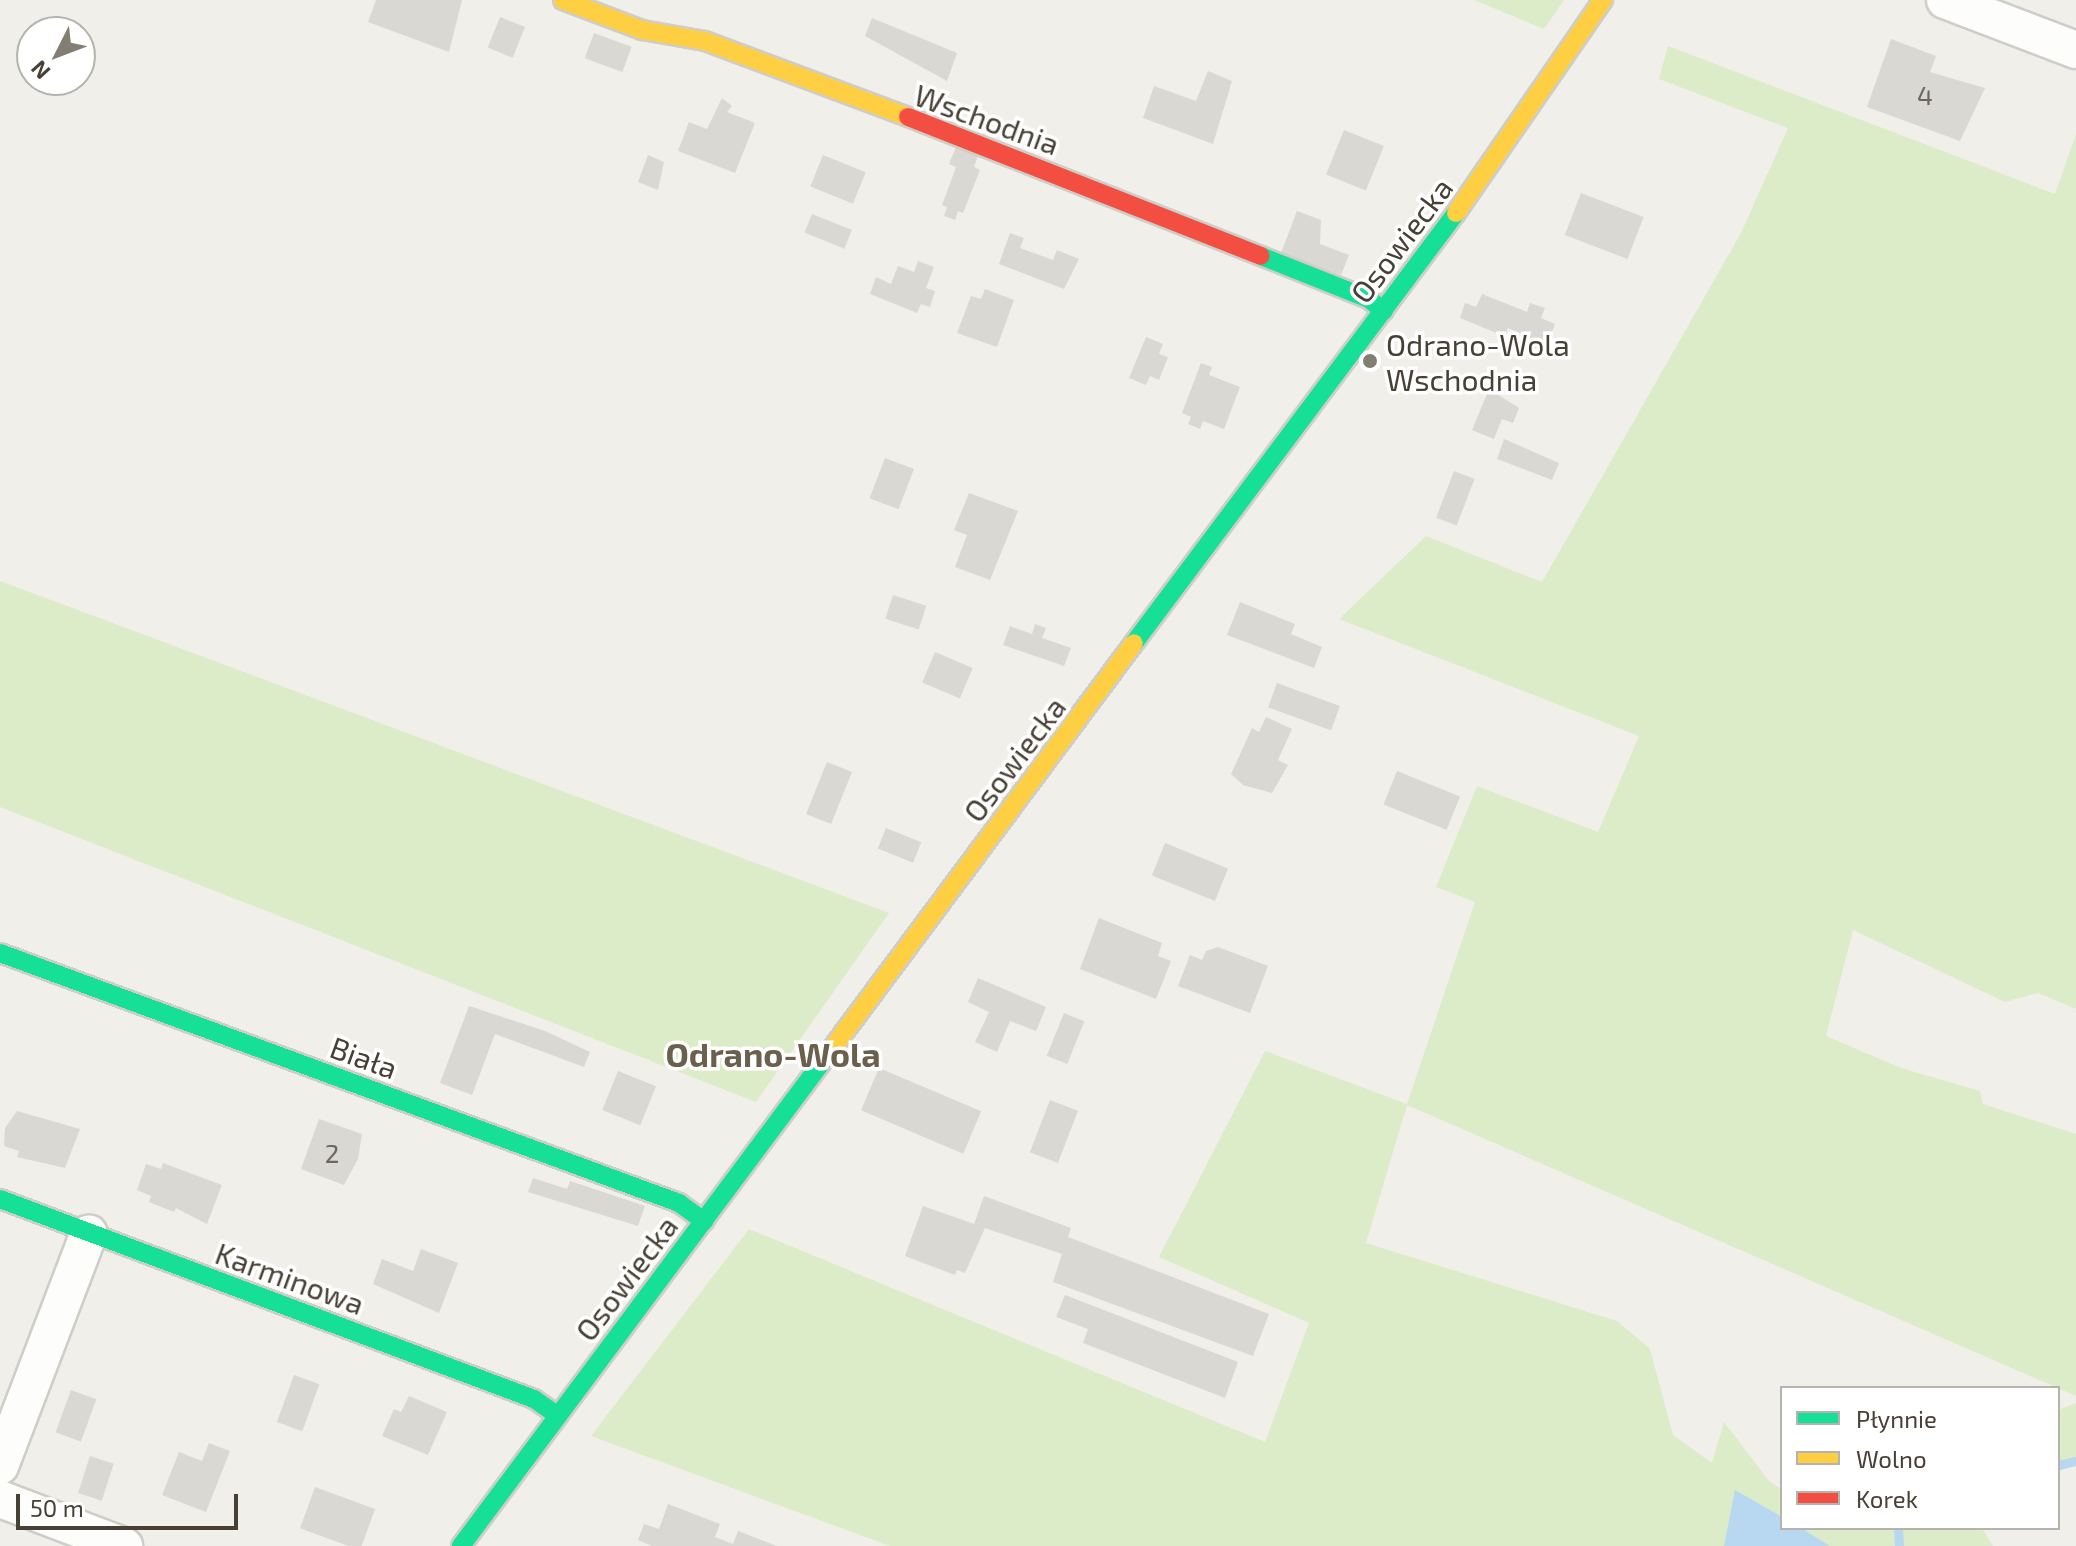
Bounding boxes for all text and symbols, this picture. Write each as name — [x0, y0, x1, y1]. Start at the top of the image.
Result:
north arrow — [16, 16, 96, 96]
text: N — [25, 56, 55, 85]
street label: Wschodnia — [910, 76, 1064, 162]
house number: 4 — [1917, 79, 1933, 111]
street label: Osowiecka — [1342, 171, 1460, 309]
place label: Odrano-Wola Wschodnia — [1386, 326, 1570, 396]
marker: Odrano-Wola Wschodnia — [1361, 352, 1379, 370]
street label: Osowiecka — [955, 690, 1073, 828]
street label: Biała — [326, 1028, 402, 1086]
district label: Odrano-Wola — [665, 1034, 881, 1074]
house number: 2 — [325, 1137, 339, 1169]
street label: Osowiecka — [567, 1209, 685, 1347]
street label: Karminowa — [211, 1235, 369, 1321]
legend — [1780, 1386, 2060, 1530]
text: Płynnie — [1856, 1404, 1937, 1433]
text: Wolno — [1856, 1444, 1927, 1473]
scale bar — [20, 1478, 242, 1528]
text: Korek — [1856, 1484, 1918, 1513]
text: 50 m — [30, 1493, 84, 1522]

